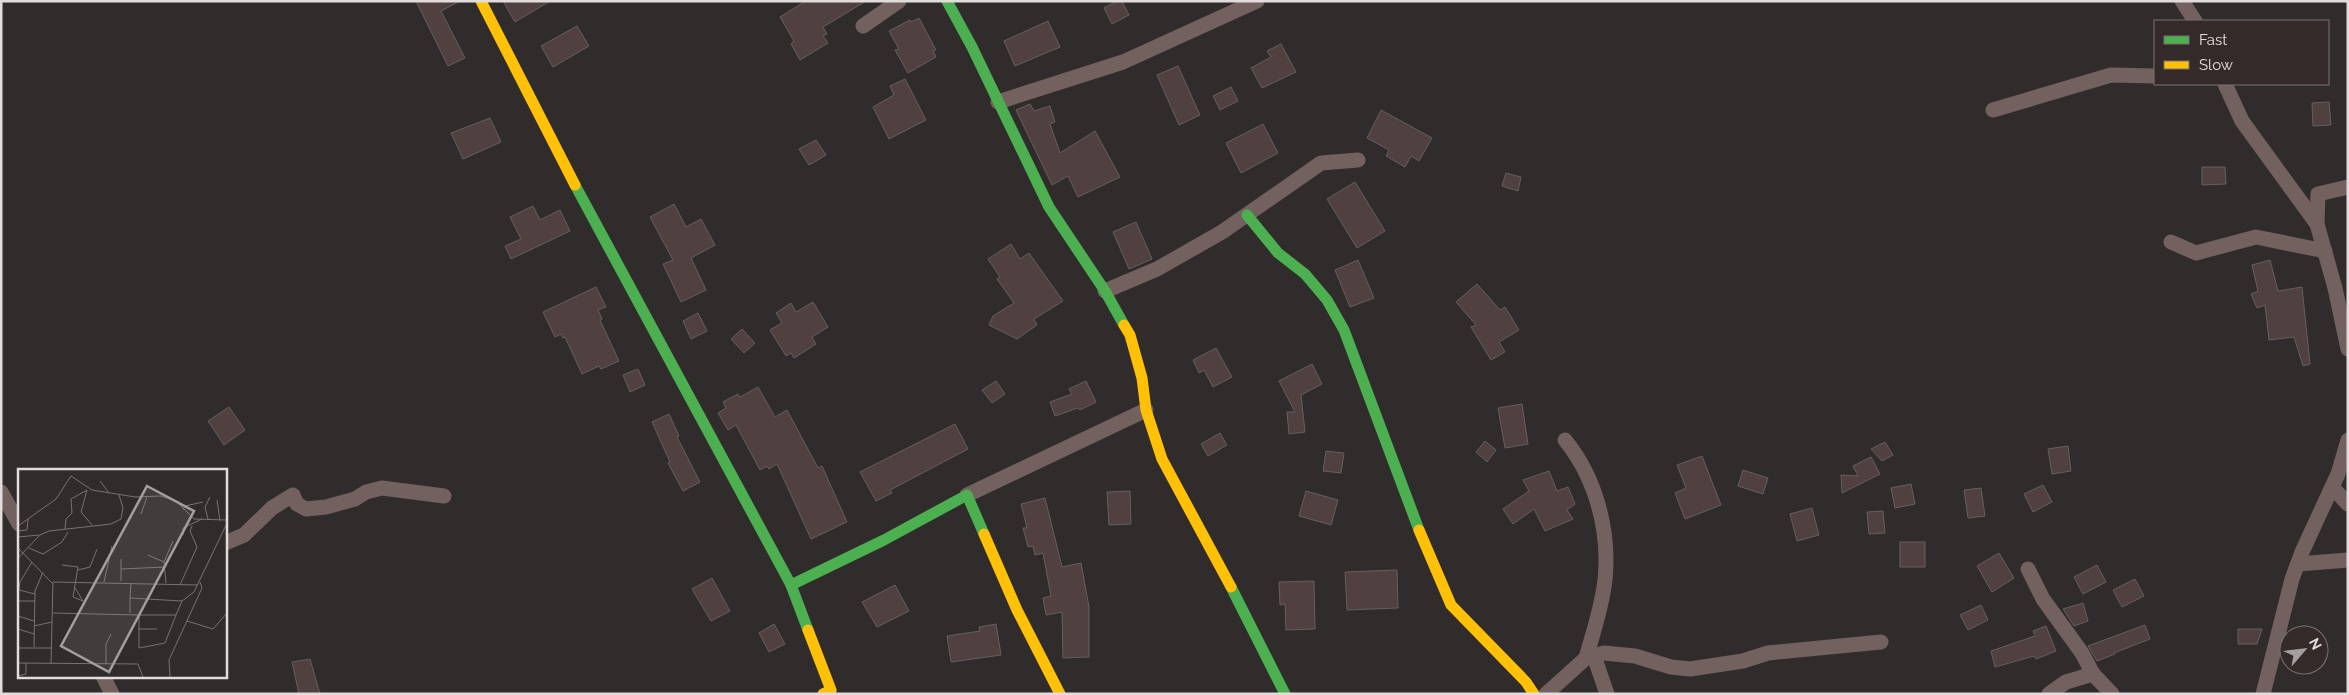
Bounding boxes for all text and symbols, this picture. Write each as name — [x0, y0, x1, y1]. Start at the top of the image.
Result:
legend — [2154, 20, 2329, 85]
text: Fast — [2199, 31, 2227, 49]
text: Slow — [2199, 56, 2233, 74]
inset map — [18, 469, 226, 678]
north arrow — [2279, 625, 2329, 675]
text: N — [2306, 635, 2325, 652]

